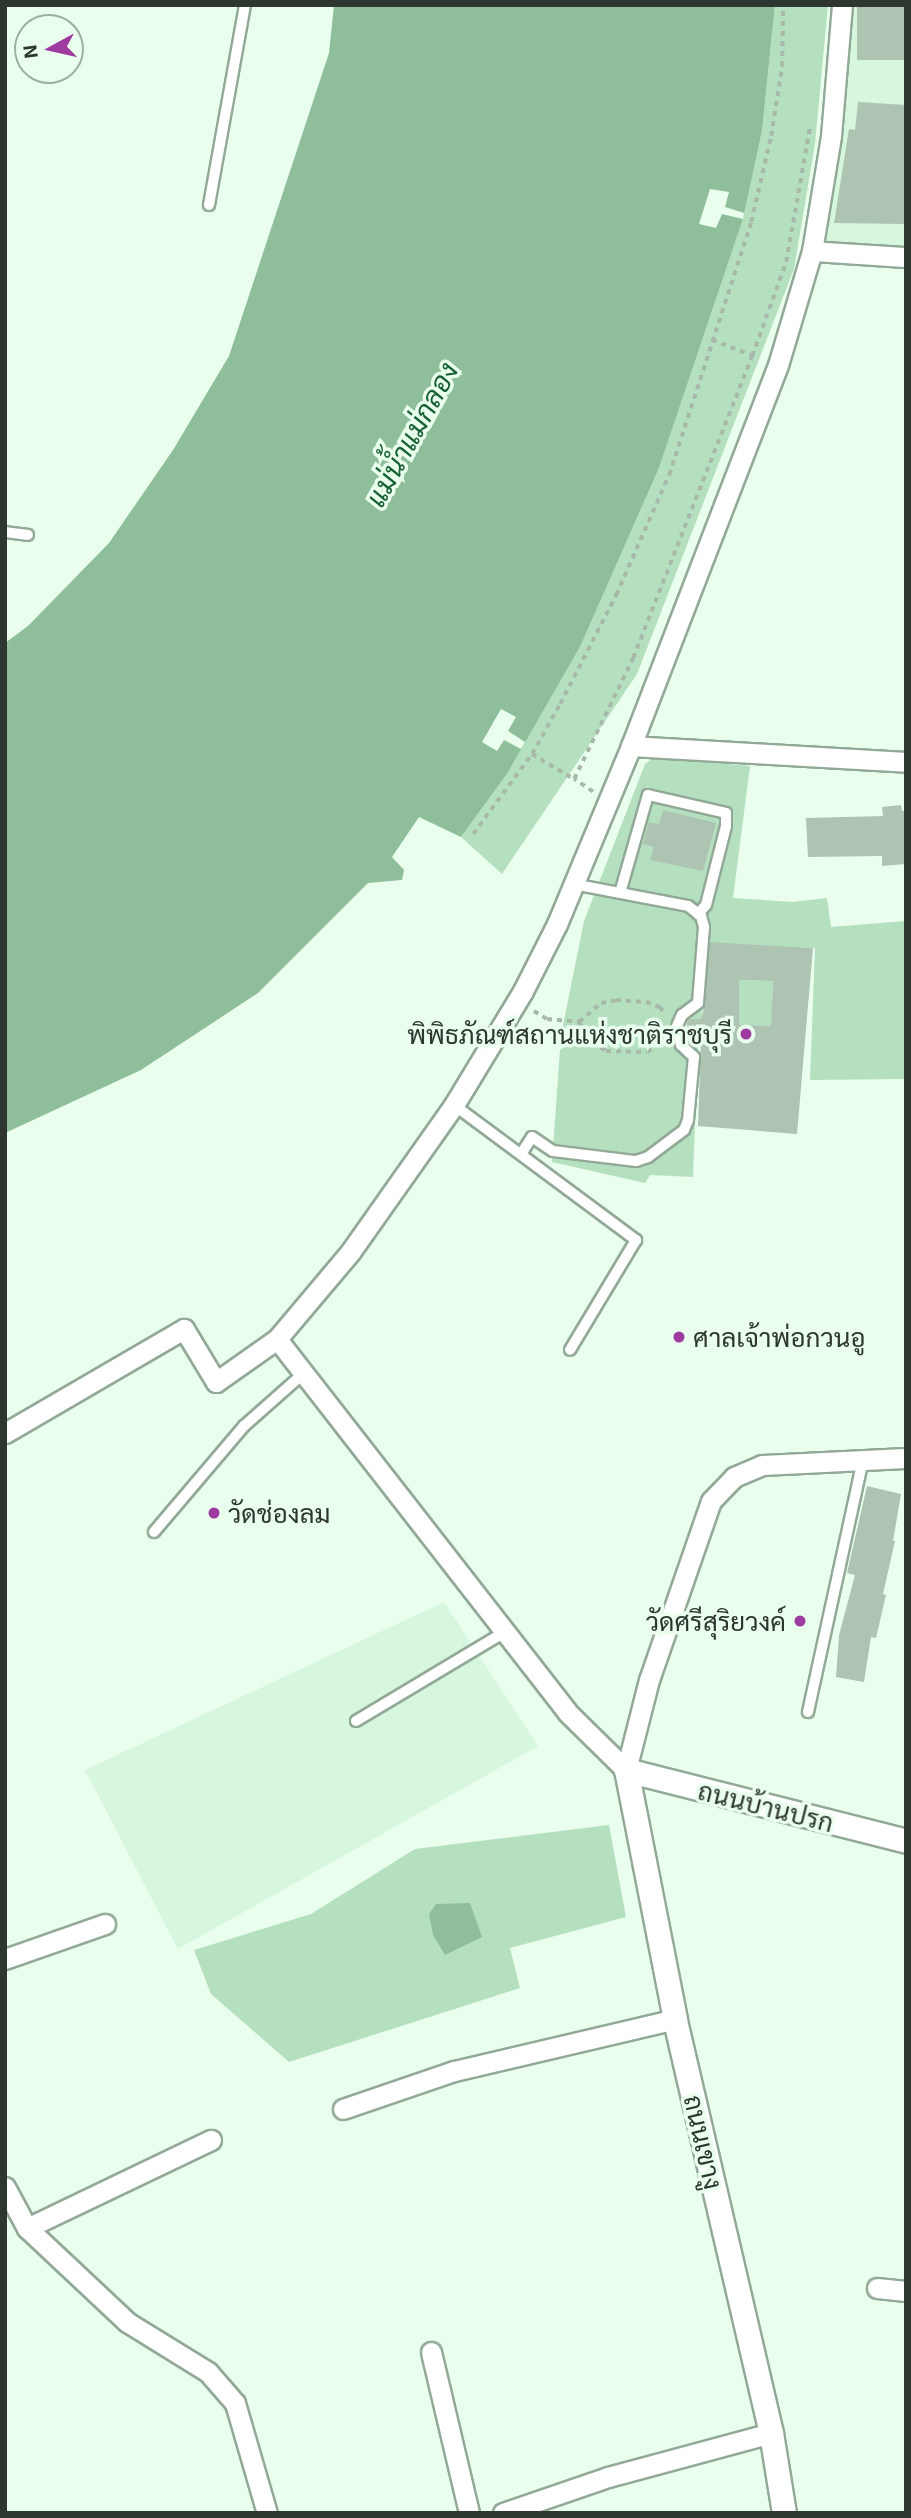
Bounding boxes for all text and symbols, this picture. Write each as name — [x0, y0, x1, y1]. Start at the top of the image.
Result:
north arrow — [14, 14, 84, 84]
text: N — [17, 43, 42, 60]
water label: แม่น้ำแม่กลอง — [358, 356, 464, 512]
place label: พิพิธภัณฑ์สถานแห่งชาติราชบุรี — [407, 1018, 732, 1050]
marker: พิพิธภัณฑ์สถานแห่งชาติราชบุรี — [738, 1026, 754, 1042]
place label: ศาลเจ้าพ่อกวนอู — [693, 1321, 866, 1353]
marker: ศาลเจ้าพ่อกวนอู — [671, 1329, 687, 1345]
place label: วัดช่องลม — [228, 1497, 331, 1529]
marker: วัดช่องลม — [206, 1505, 222, 1521]
place label: วัดศรีสุริยวงค์ — [646, 1605, 786, 1637]
marker: วัดศรีสุริยวงค์ — [792, 1613, 808, 1629]
street label: ถนนบ้านปรก — [695, 1774, 837, 1838]
street label: ถนนเขางู — [678, 2092, 730, 2192]

